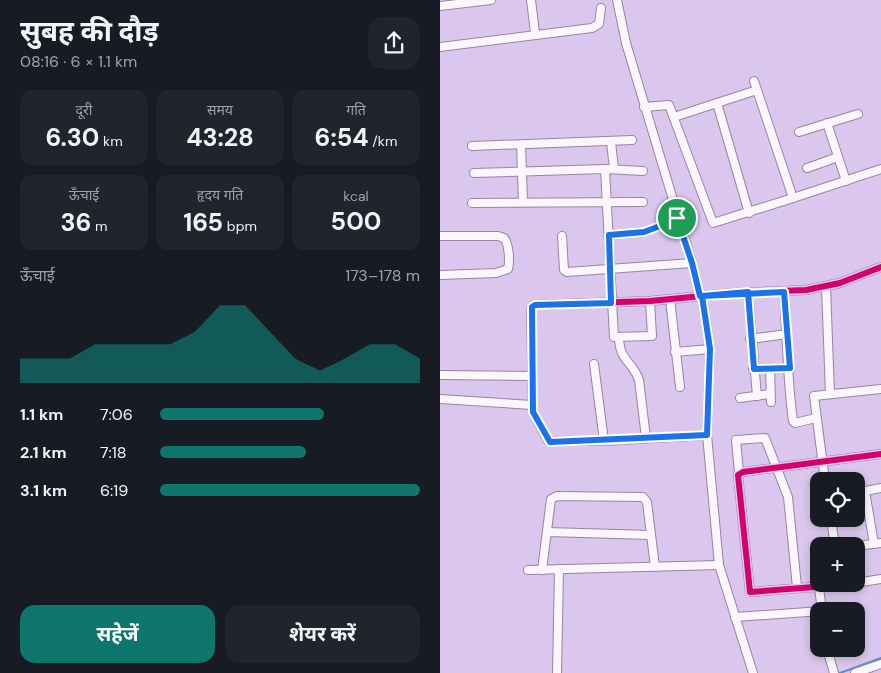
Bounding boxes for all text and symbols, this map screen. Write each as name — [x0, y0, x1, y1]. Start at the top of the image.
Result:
text: सुबह की दौड़ — [20, 13, 158, 50]
button: share — [368, 17, 420, 69]
text: 08:16 · 6 × 1.1 km — [20, 51, 137, 72]
text: दूरी — [76, 101, 92, 119]
text: समय — [207, 101, 233, 119]
text: गति — [346, 101, 366, 119]
text: 6.30 — [45, 121, 99, 154]
text: 43:28 — [186, 121, 254, 154]
text: 6:54 — [315, 121, 369, 154]
text: km — [99, 132, 123, 150]
text: /km — [369, 132, 397, 150]
text: ऊँचाई — [69, 186, 99, 204]
text: हृदय गति — [197, 186, 243, 204]
text: kcal — [343, 187, 369, 205]
pin — [656, 197, 698, 239]
icon: arrive — [663, 204, 691, 232]
text: 500 — [331, 205, 381, 238]
text: 36 — [60, 206, 91, 239]
text: 165 — [183, 206, 223, 239]
text: m — [91, 217, 108, 235]
text: bpm — [223, 217, 257, 235]
text: ऊँचाई — [20, 265, 55, 286]
text: 173–178 m — [345, 265, 420, 286]
text: 1.1 km — [20, 404, 63, 425]
text: 7:06 — [100, 404, 133, 425]
text: 2.1 km — [20, 442, 67, 463]
text: 7:18 — [100, 442, 127, 463]
map controls — [810, 472, 865, 657]
button: locate — [810, 472, 865, 527]
text: 3.1 km — [20, 480, 67, 501]
text: 6:19 — [100, 480, 128, 501]
button: + — [810, 537, 865, 592]
button: − — [810, 602, 865, 657]
button: सहेजें — [20, 605, 215, 663]
button: शेयर करें — [225, 605, 420, 663]

